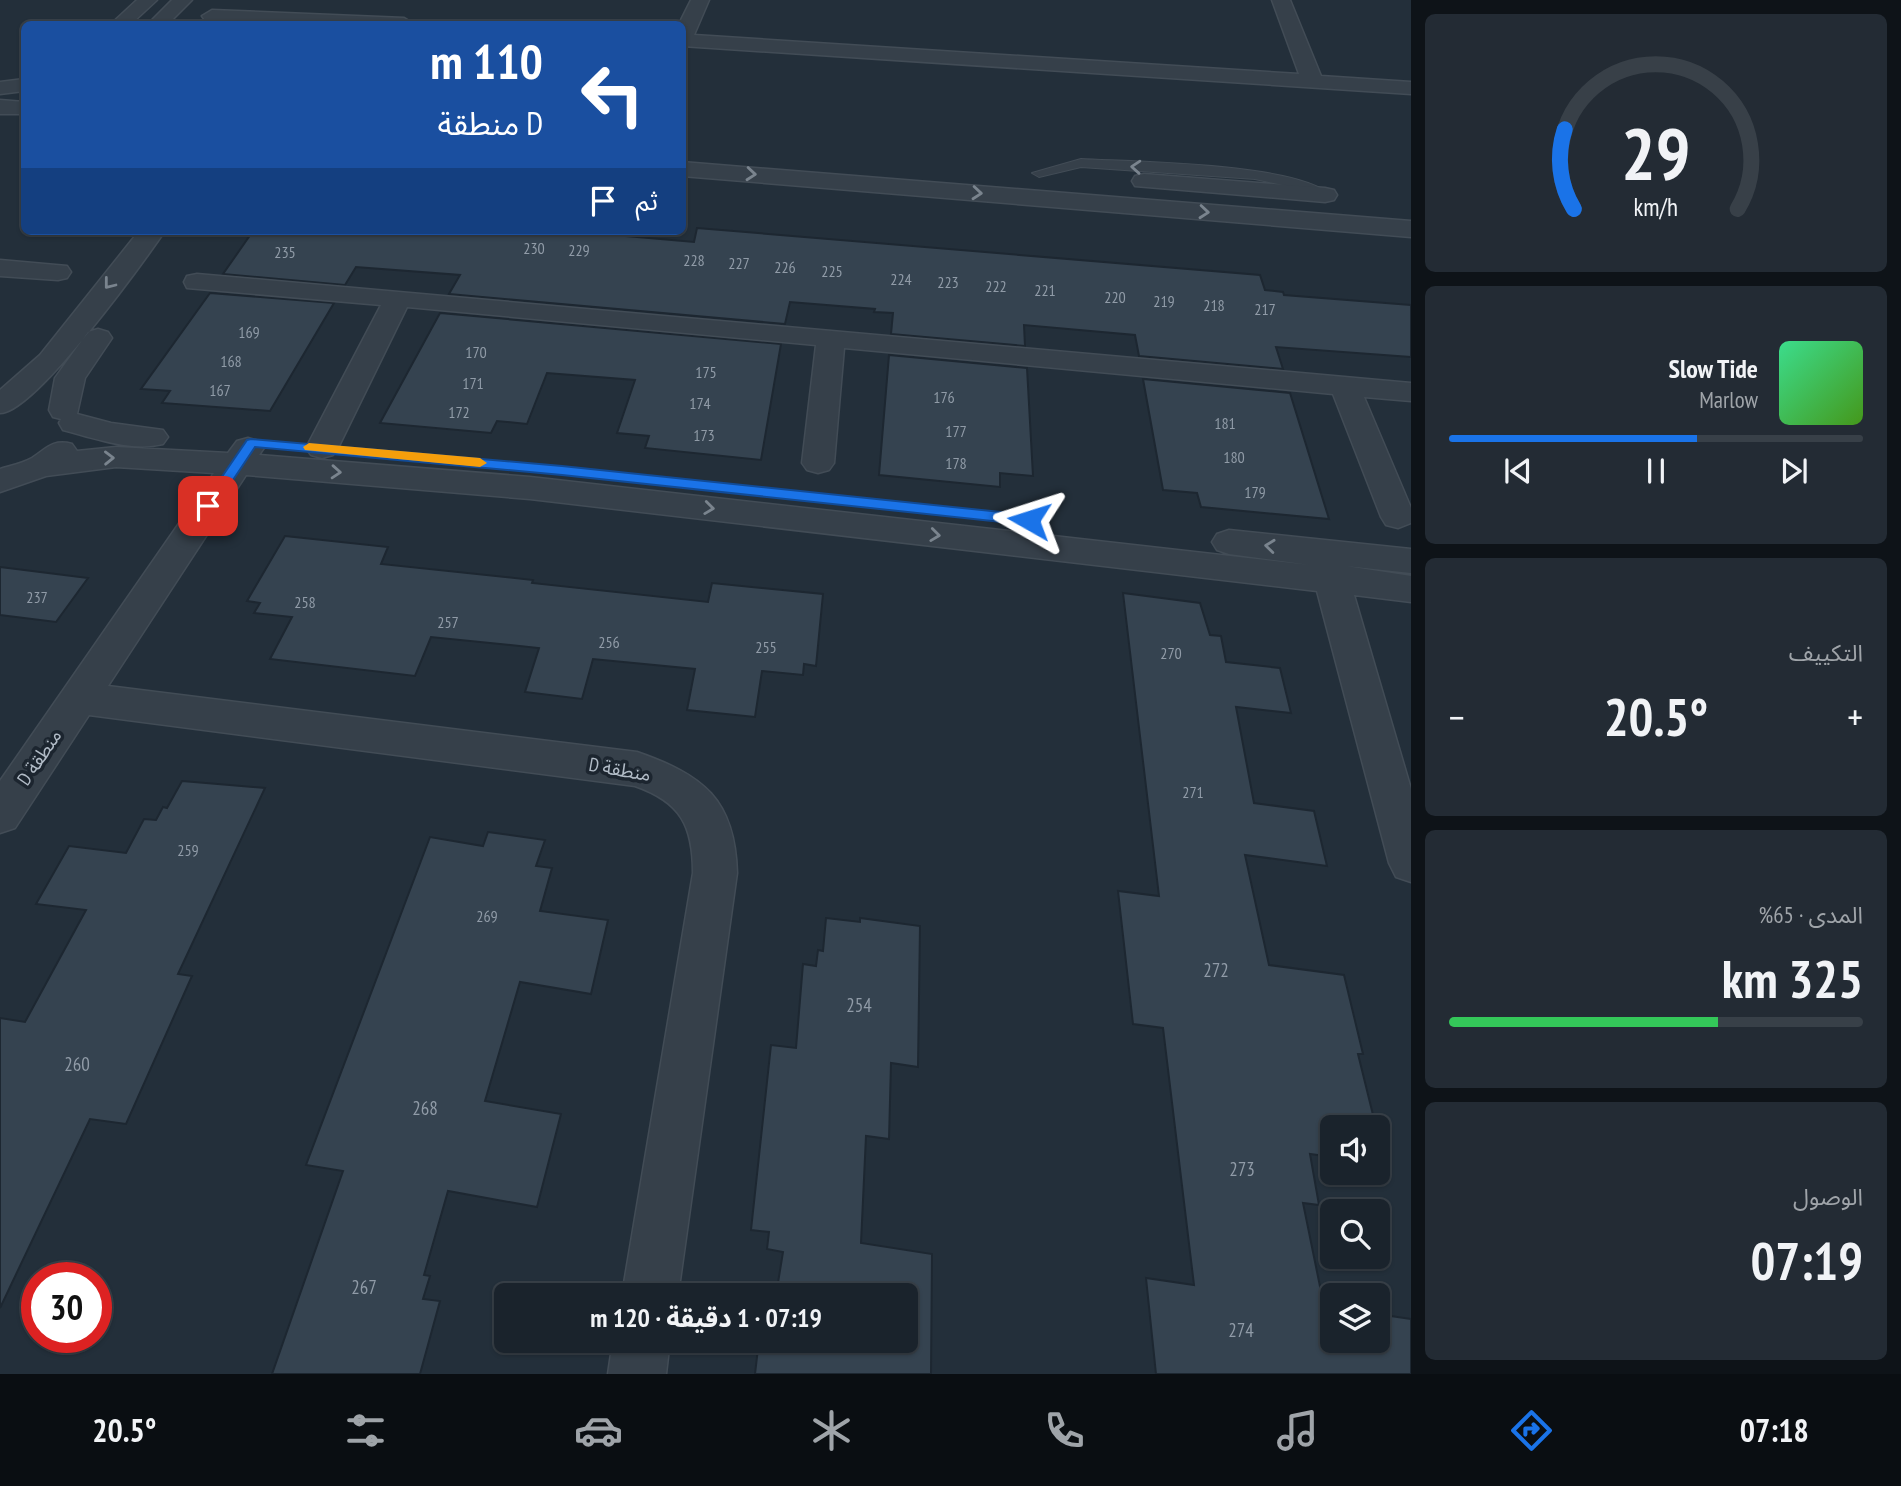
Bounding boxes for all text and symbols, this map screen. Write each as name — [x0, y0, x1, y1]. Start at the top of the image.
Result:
text: 110 m — [430, 29, 543, 93]
icon: left — [567, 49, 658, 140]
text: D منطقة — [438, 102, 543, 144]
text: 29 — [1621, 105, 1691, 199]
one-way arrow — [1130, 159, 1141, 174]
one-way arrow — [745, 166, 756, 181]
icon: arrive — [584, 182, 622, 220]
text: ثم — [636, 184, 658, 217]
one-way arrow — [972, 185, 983, 200]
text: km/h — [1634, 191, 1678, 223]
one-way arrow — [1199, 204, 1210, 219]
house number: 230 — [523, 238, 545, 258]
house number: 229 — [568, 240, 590, 260]
house number: 235 — [274, 242, 296, 262]
house number: 228 — [683, 250, 705, 270]
house number: 227 — [728, 253, 750, 273]
house number: 226 — [774, 257, 796, 277]
house number: 225 — [821, 261, 843, 281]
house number: 224 — [890, 269, 912, 289]
house number: 223 — [937, 272, 959, 292]
house number: 222 — [985, 276, 1007, 296]
one-way arrow — [105, 277, 118, 289]
house number: 221 — [1034, 280, 1056, 300]
house number: 220 — [1104, 287, 1126, 307]
house number: 219 — [1153, 291, 1175, 311]
house number: 218 — [1203, 295, 1225, 315]
house number: 217 — [1254, 299, 1276, 319]
house number: 169 — [238, 322, 260, 342]
house number: 170 — [465, 342, 487, 362]
house number: 168 — [220, 351, 242, 371]
text: Slow Tide — [1668, 352, 1758, 385]
house number: 175 — [695, 362, 717, 382]
house number: 171 — [462, 373, 484, 393]
house number: 167 — [209, 380, 231, 400]
text: Marlow — [1699, 385, 1758, 414]
house number: 176 — [933, 387, 955, 407]
house number: 174 — [689, 393, 711, 413]
house number: 172 — [448, 402, 470, 422]
house number: 181 — [1214, 413, 1236, 433]
house number: 177 — [945, 421, 967, 441]
house number: 173 — [693, 425, 715, 445]
house number: 180 — [1223, 447, 1245, 467]
one-way arrow — [104, 450, 115, 466]
icon: previous — [1499, 452, 1537, 490]
icon: pause — [1637, 452, 1675, 490]
icon: next — [1775, 452, 1813, 490]
house number: 178 — [945, 453, 967, 473]
one-way arrow — [331, 464, 342, 479]
pin — [178, 476, 238, 536]
house number: 179 — [1244, 482, 1266, 502]
position arrow — [992, 483, 1066, 557]
icon: arrive — [189, 487, 227, 525]
one-way arrow — [703, 501, 715, 516]
one-way arrow — [929, 527, 941, 542]
one-way arrow — [1264, 539, 1276, 554]
house number: 237 — [26, 587, 48, 607]
house number: 258 — [294, 592, 316, 612]
house number: 257 — [437, 612, 459, 632]
house number: 256 — [598, 632, 620, 652]
house number: 255 — [755, 637, 777, 657]
text: التكييف — [1789, 638, 1863, 667]
house number: 270 — [1160, 643, 1182, 663]
text: 20.5° — [1604, 683, 1708, 750]
text: − — [1449, 692, 1465, 741]
text: + — [1847, 692, 1863, 741]
street label: D منطقة — [12, 724, 66, 790]
street label: D منطقة — [587, 752, 653, 786]
house number: 271 — [1182, 782, 1204, 802]
house number: 259 — [177, 840, 199, 860]
text: المدى · 65% — [1759, 900, 1863, 929]
house number: 269 — [476, 906, 498, 926]
text: 325 km — [1722, 945, 1863, 1012]
house number: 272 — [1203, 958, 1229, 982]
house number: 254 — [846, 993, 872, 1017]
house number: 260 — [64, 1052, 90, 1076]
house number: 268 — [412, 1096, 438, 1120]
map controls — [1320, 1115, 1390, 1353]
button: sound — [1320, 1115, 1390, 1185]
house number: 273 — [1229, 1157, 1255, 1181]
text: الوصول — [1793, 1182, 1863, 1211]
button: search — [1320, 1199, 1390, 1269]
text: 07:19 — [1751, 1227, 1863, 1294]
speed limit sign: 30 — [21, 1262, 112, 1353]
house number: 267 — [351, 1275, 377, 1299]
button: layers — [1320, 1283, 1390, 1353]
text: 07:19 · 1 دقيقة · 120 m — [590, 1301, 822, 1334]
house number: 274 — [1228, 1318, 1254, 1342]
icon: filters — [341, 1406, 390, 1455]
icon: car — [574, 1406, 623, 1455]
icon: climate — [807, 1406, 856, 1455]
icon: phone — [1040, 1406, 1089, 1455]
icon: music — [1273, 1406, 1322, 1455]
icon: directions — [1507, 1406, 1556, 1455]
text: 20.5° — [92, 1409, 157, 1451]
text: 07:18 — [1740, 1409, 1809, 1451]

